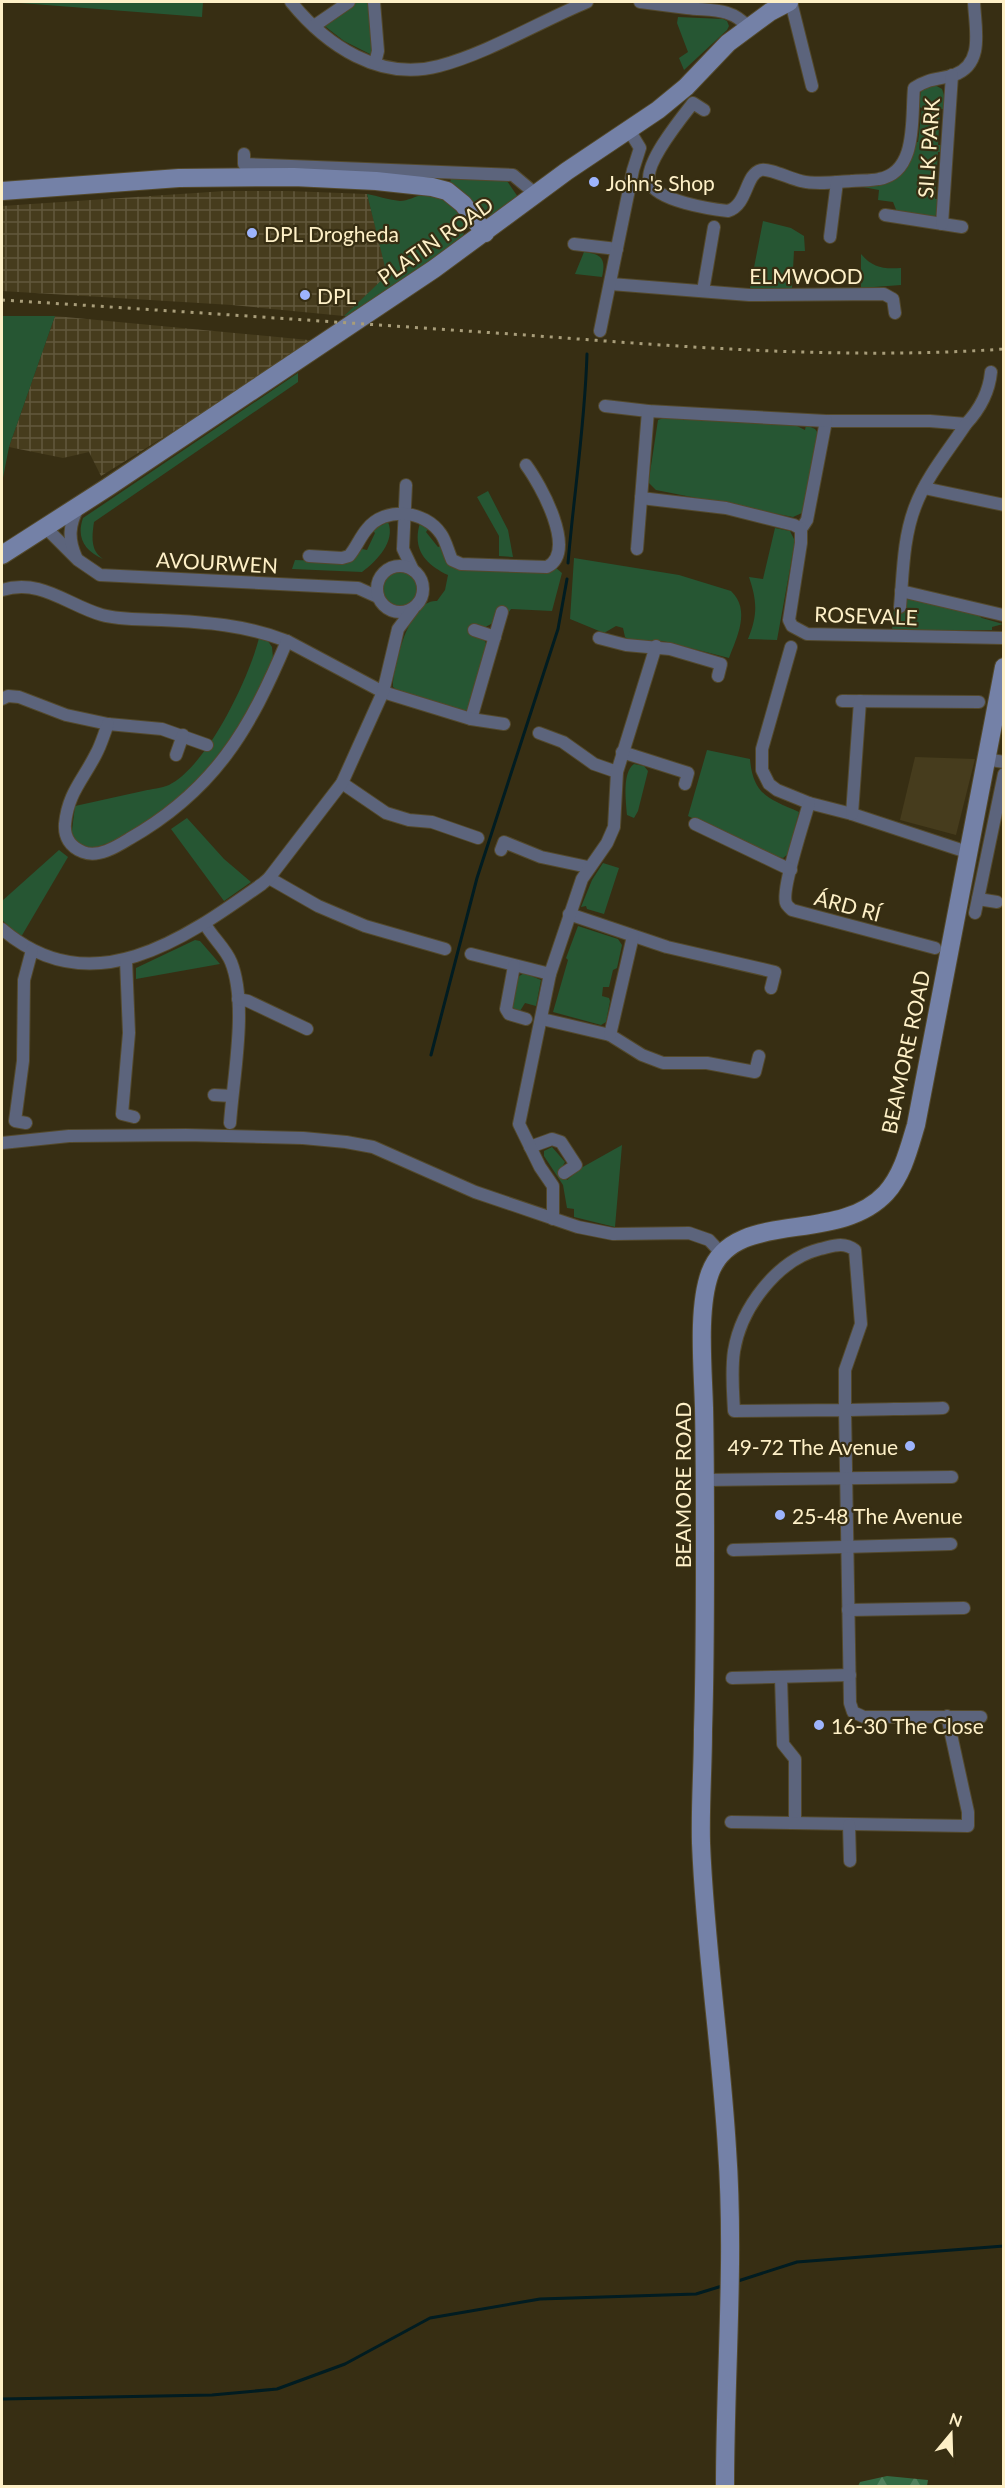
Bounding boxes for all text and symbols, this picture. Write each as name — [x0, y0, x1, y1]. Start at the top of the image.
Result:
street label: SILK PARK — [912, 97, 944, 199]
place label: John's Shop — [606, 170, 715, 195]
marker: John's Shop — [587, 175, 601, 189]
street label: PLATIN ROAD — [372, 191, 498, 289]
place label: DPL Drogheda — [264, 221, 399, 246]
marker: DPL Drogheda — [245, 226, 259, 240]
street label: ELMWOOD — [749, 263, 863, 288]
place label: DPL — [317, 283, 357, 308]
marker: DPL — [298, 288, 312, 302]
street label: AVOURWEN — [155, 546, 279, 578]
street label: ROSEVALE — [814, 601, 918, 629]
street label: ÁRD RÍ — [812, 884, 885, 926]
street label: BEAMORE ROAD — [875, 968, 935, 1136]
street label: BEAMORE ROAD — [670, 1402, 695, 1568]
place label: 49-72 The Avenue — [728, 1434, 898, 1459]
marker: 49-72 The Avenue — [903, 1439, 917, 1453]
place label: 25-48 The Avenue — [792, 1503, 963, 1528]
marker: 25-48 The Avenue — [773, 1508, 787, 1522]
place label: 16-30 The Close — [831, 1713, 984, 1738]
marker: 16-30 The Close — [812, 1718, 826, 1732]
north arrow — [921, 2404, 981, 2464]
text: N — [947, 2408, 965, 2430]

